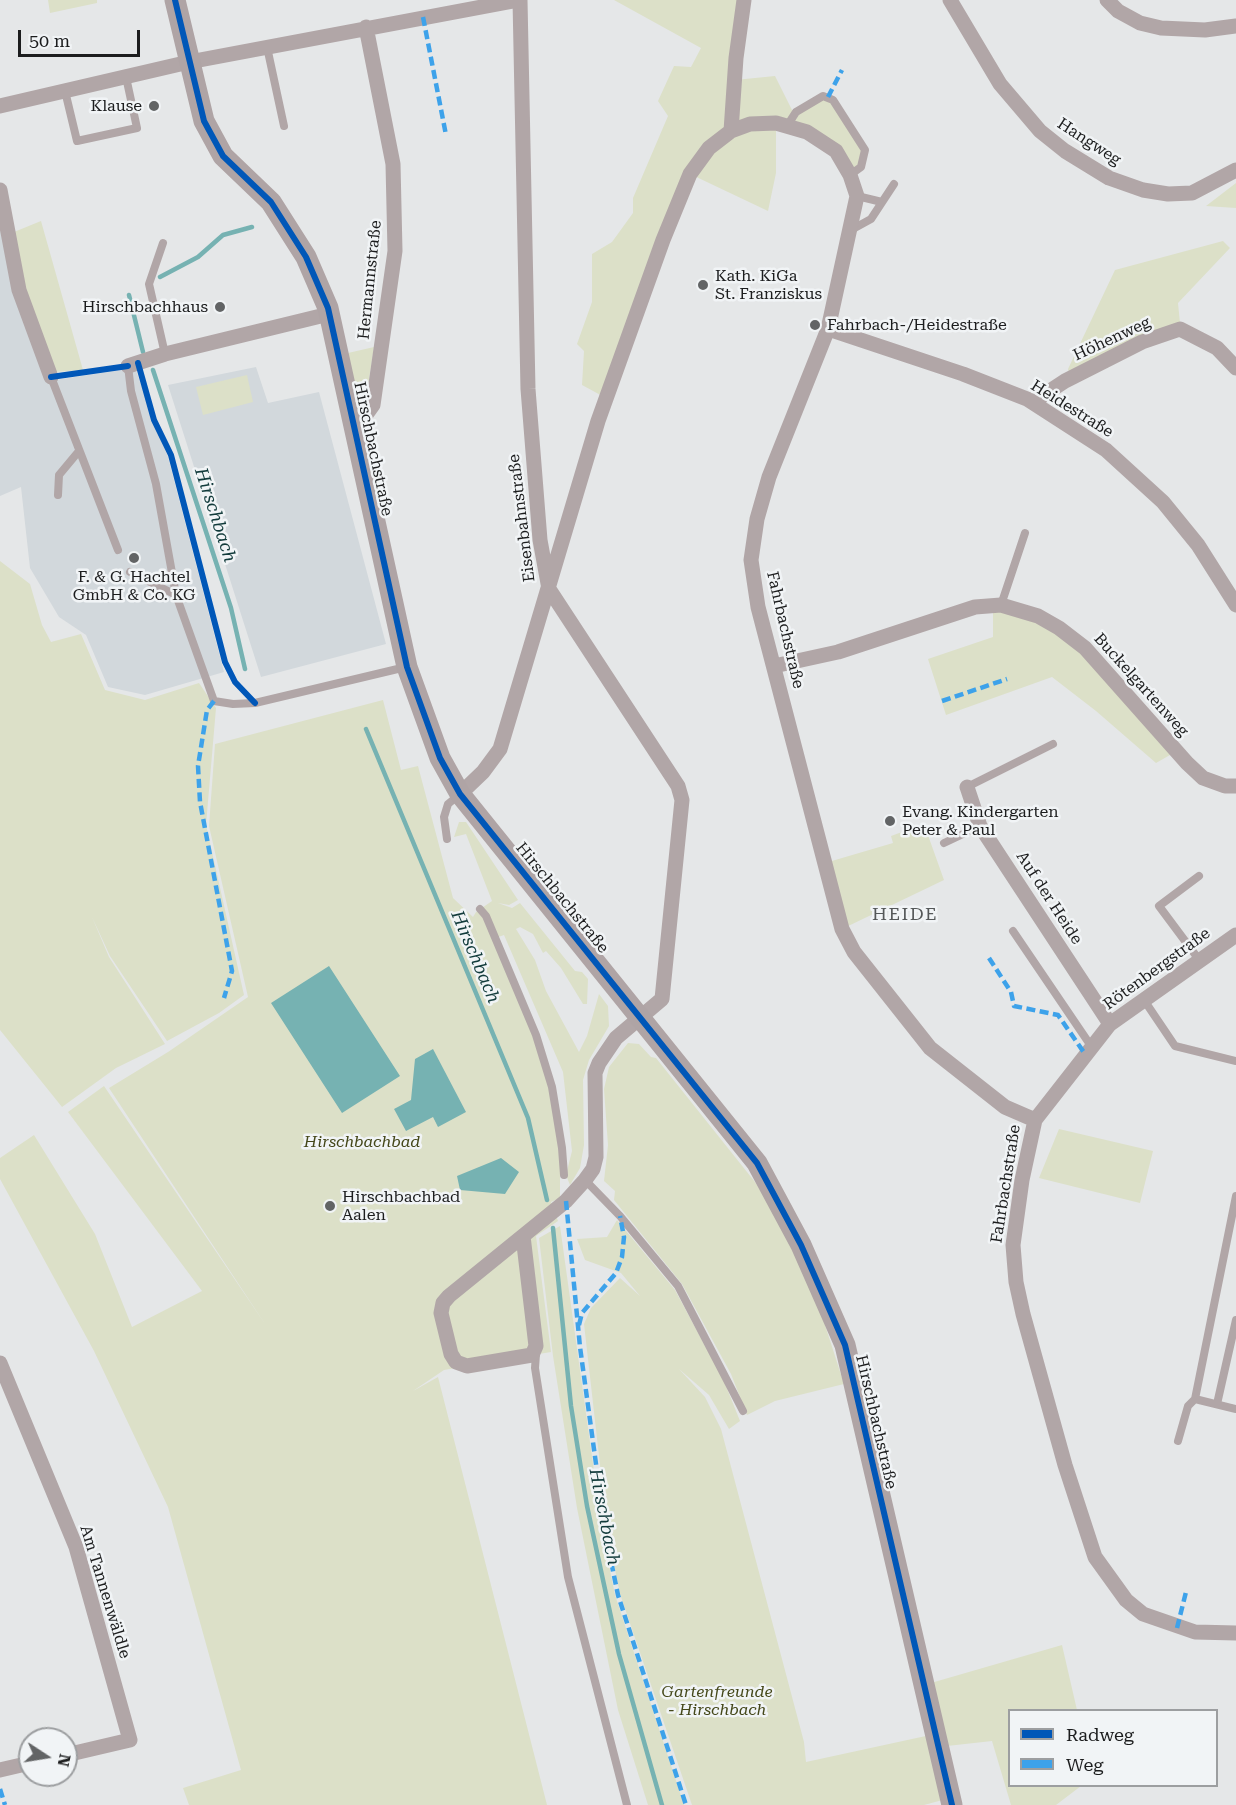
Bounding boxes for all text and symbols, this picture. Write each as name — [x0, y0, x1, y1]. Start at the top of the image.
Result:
scale bar — [21, 18, 142, 56]
text: 50 m — [29, 30, 70, 51]
place label: Klause — [91, 96, 142, 116]
marker: Klause — [147, 99, 161, 113]
street label: Hangweg — [1054, 114, 1124, 170]
street label: Hermannstraße — [354, 219, 386, 341]
place label: Kath. KiGa St. Franziskus — [715, 266, 822, 304]
marker: Kath. KiGa St. Franziskus — [696, 278, 710, 292]
place label: Hirschbachhaus — [82, 297, 208, 317]
marker: Hirschbachhaus — [213, 300, 227, 314]
street label: Höhenweg — [1070, 313, 1154, 365]
place label: Fahrbach-/Heidestraße — [827, 315, 1007, 335]
marker: Fahrbach-/Heidestraße — [808, 318, 822, 332]
street label: Heidestraße — [1027, 376, 1117, 442]
street label: Hirschbachstraße — [349, 380, 397, 518]
street label: Eisenbahnstraße — [505, 453, 539, 583]
water label: Hirschbach — [190, 465, 240, 565]
marker: F. & G. Hachtel GmbH & Co. KG — [127, 551, 141, 565]
place label: F. & G. Hachtel GmbH & Co. KG — [73, 567, 195, 605]
street label: Fahrbachstraße — [762, 569, 808, 691]
street label: Buckelgartenweg — [1090, 629, 1192, 741]
place label: Evang. Kindergarten Peter & Paul — [902, 802, 1058, 840]
marker: Evang. Kindergarten Peter & Paul — [883, 814, 897, 828]
street label: Hirschbachstraße — [511, 839, 613, 957]
street label: Auf der Heide — [1012, 848, 1086, 948]
district label: HEIDE — [872, 904, 938, 926]
water label: Hirschbach — [446, 908, 504, 1006]
street label: Rötenbergstraße — [1100, 924, 1214, 1014]
street label: Fahrbachstraße — [987, 1123, 1025, 1245]
park label: Hirschbachbad — [304, 1132, 420, 1152]
place label: Hirschbachbad Aalen — [342, 1187, 460, 1225]
marker: Hirschbachbad Aalen — [323, 1199, 337, 1213]
street label: Hirschbachstraße — [851, 1353, 901, 1491]
water label: Hirschbach — [584, 1467, 624, 1567]
street label: Am Tannenwäldle — [76, 1523, 134, 1661]
park label: Gartenfreunde - Hirschbach — [661, 1682, 773, 1720]
legend — [1008, 1709, 1218, 1787]
text: Radweg — [1066, 1724, 1134, 1745]
north arrow — [18, 1727, 78, 1787]
text: N — [54, 1752, 75, 1768]
text: Weg — [1066, 1754, 1104, 1775]

